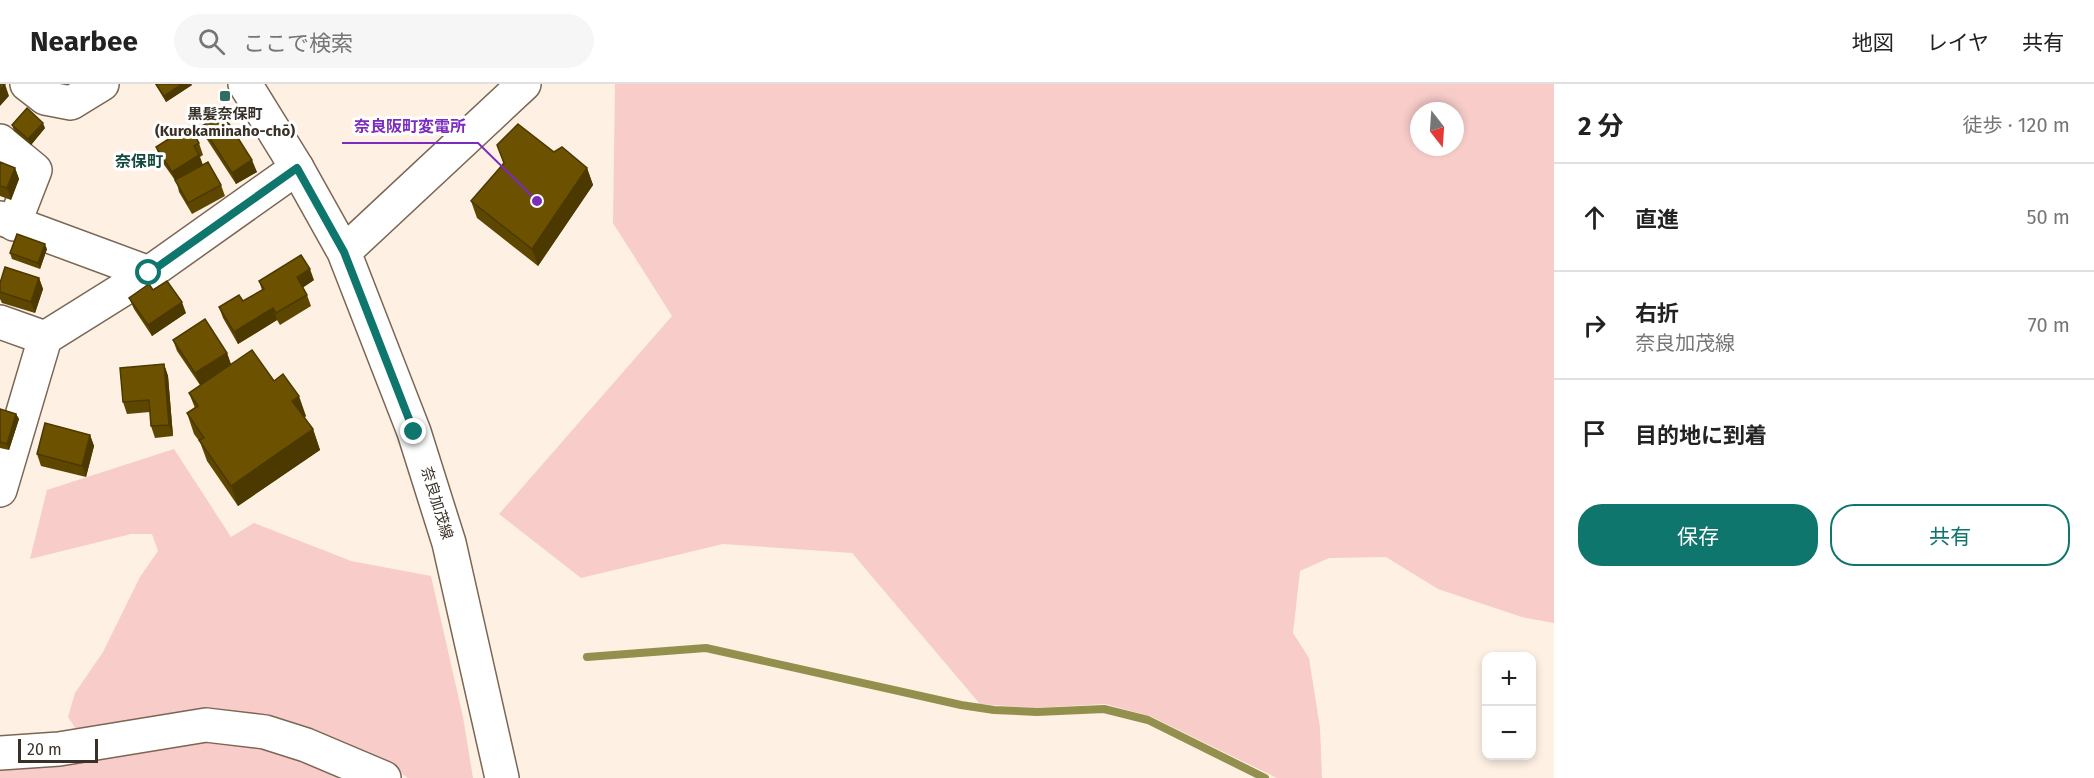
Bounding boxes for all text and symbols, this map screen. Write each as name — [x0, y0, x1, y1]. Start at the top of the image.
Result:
search box — [174, 14, 594, 68]
text: Nearbee — [30, 25, 138, 58]
icon: search — [195, 25, 228, 58]
text: ここで検索 — [243, 30, 353, 57]
text: 地図 — [1852, 30, 1894, 56]
text: レイヤ — [1927, 30, 1989, 56]
text: 共有 — [2022, 30, 2064, 56]
marker: 黒髪奈保町 (Kurokaminaho-chō) — [218, 89, 232, 103]
north arrow — [1410, 102, 1464, 156]
place label: 黒髪奈保町 (Kurokaminaho-chō) — [155, 105, 295, 140]
callout: 奈良阪町変電所 — [342, 109, 478, 143]
text: 2 分 — [1578, 111, 1624, 142]
text: 徒歩 · 120 m — [1962, 113, 2070, 137]
text: 奈良阪町変電所 — [354, 117, 466, 136]
district label: 奈保町 — [115, 152, 163, 171]
icon: ahead — [1578, 201, 1611, 234]
text: 50 m — [2026, 205, 2070, 229]
text: 直進 — [1635, 206, 1679, 233]
route start — [135, 259, 161, 285]
text: 右折 — [1635, 300, 1679, 327]
icon: right — [1578, 309, 1611, 342]
text: 70 m — [2028, 313, 2070, 337]
text: 奈良加茂線 — [1635, 331, 1735, 355]
icon: arrive — [1578, 417, 1611, 450]
route end — [400, 418, 426, 444]
text: 目的地に到着 — [1635, 422, 1767, 449]
street label: 奈良加茂線 — [417, 464, 457, 542]
button: 保存 — [1578, 504, 1818, 566]
button: 共有 — [1830, 504, 2070, 566]
map controls — [1482, 652, 1536, 760]
button: + — [1482, 652, 1536, 706]
button: − — [1482, 706, 1536, 760]
scale bar — [18, 736, 98, 764]
text: 20 m — [27, 740, 62, 759]

